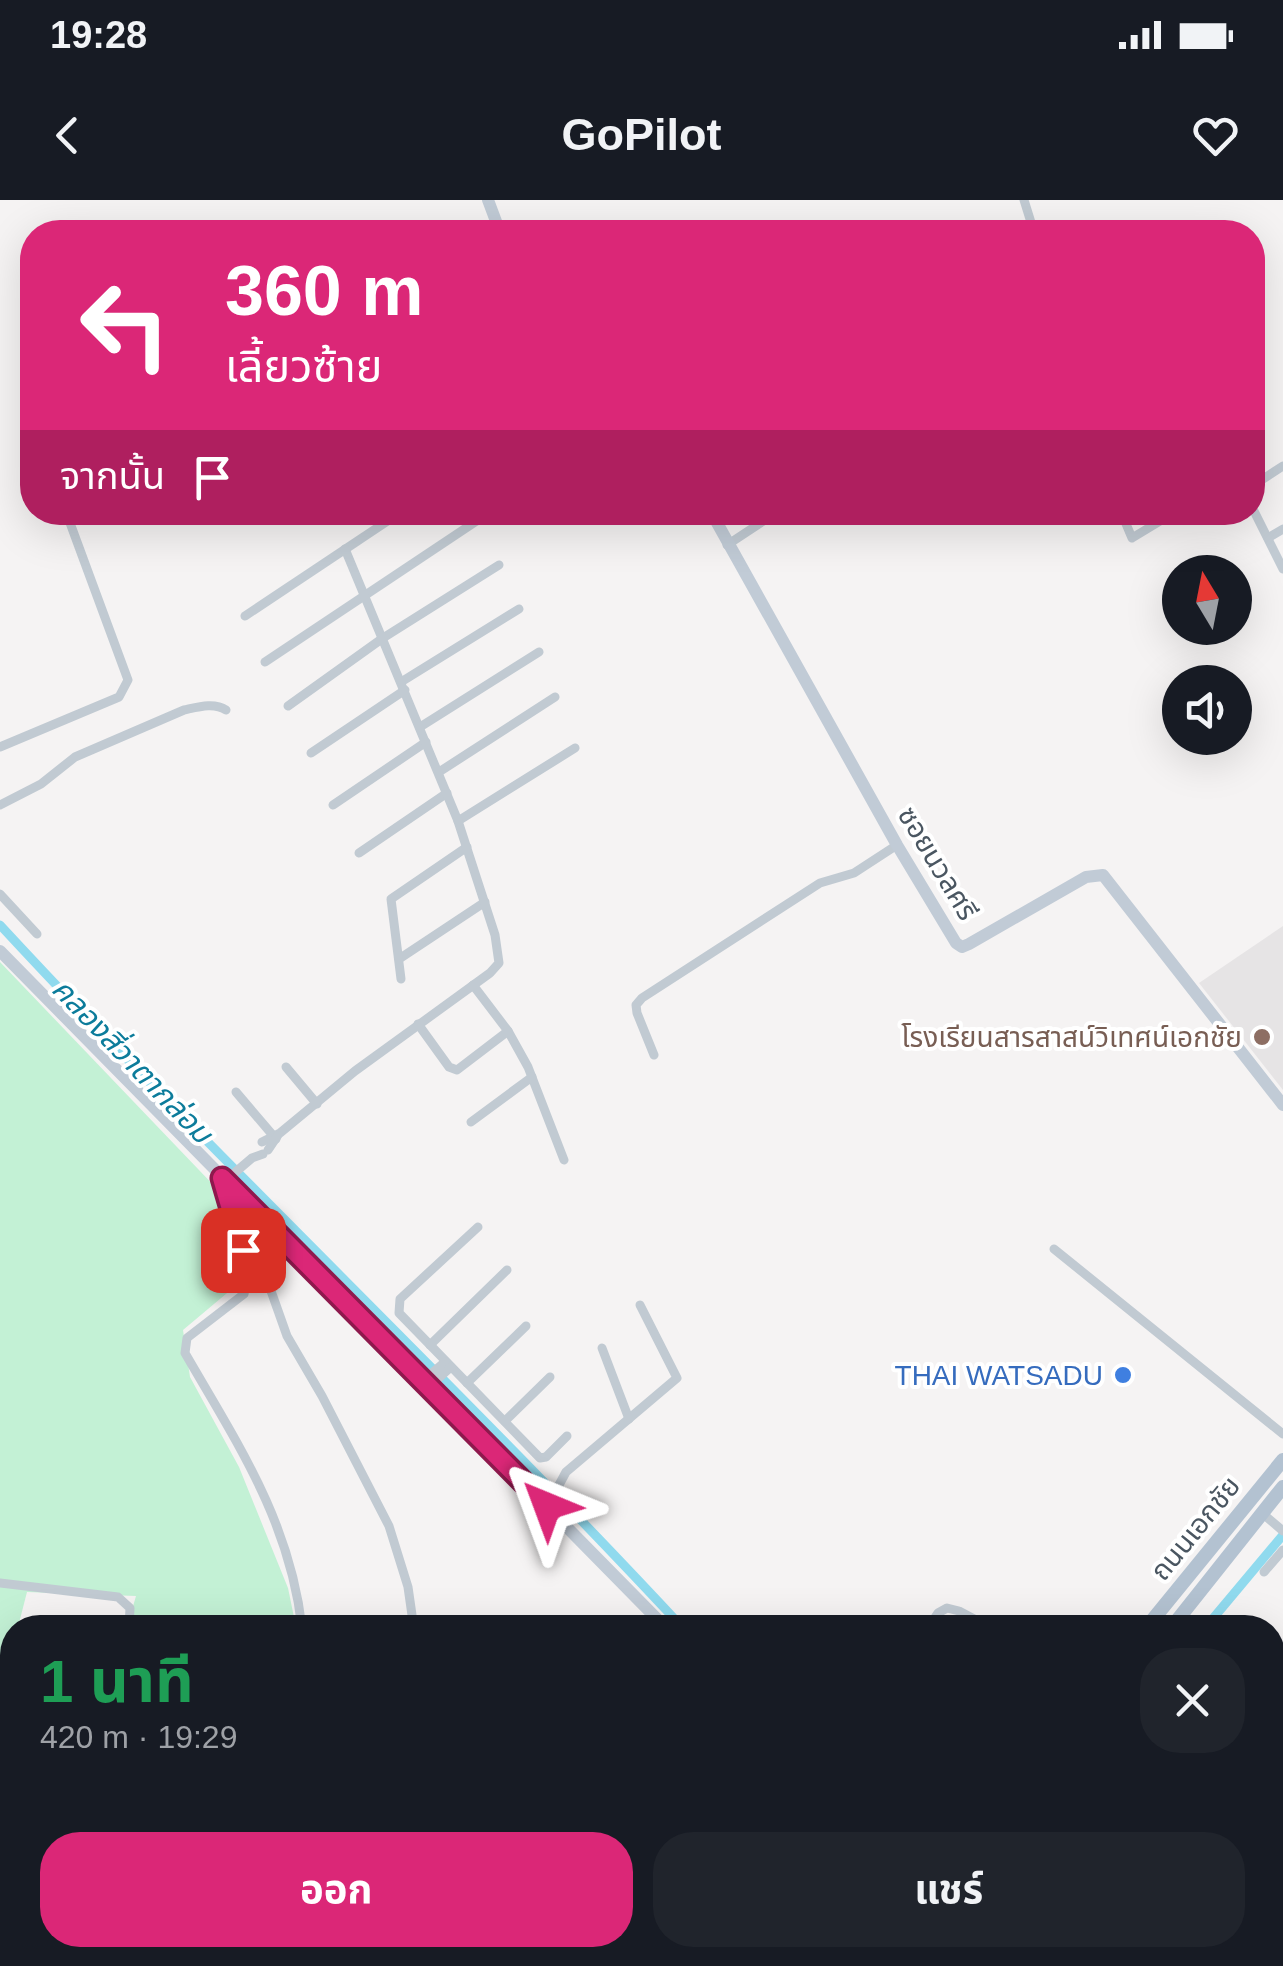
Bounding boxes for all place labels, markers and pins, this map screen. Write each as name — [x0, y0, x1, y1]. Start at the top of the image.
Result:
place label: โรงเรียนสารสาสน์วิเทศน์เอกชัย — [901, 1022, 1242, 1053]
marker: โรงเรียนสารสาสน์วิเทศน์เอกชัย — [1251, 1026, 1273, 1048]
pin — [201, 1208, 286, 1293]
place label: THAI WATSADU — [895, 1360, 1103, 1391]
marker: THAI WATSADU — [1112, 1364, 1134, 1386]

